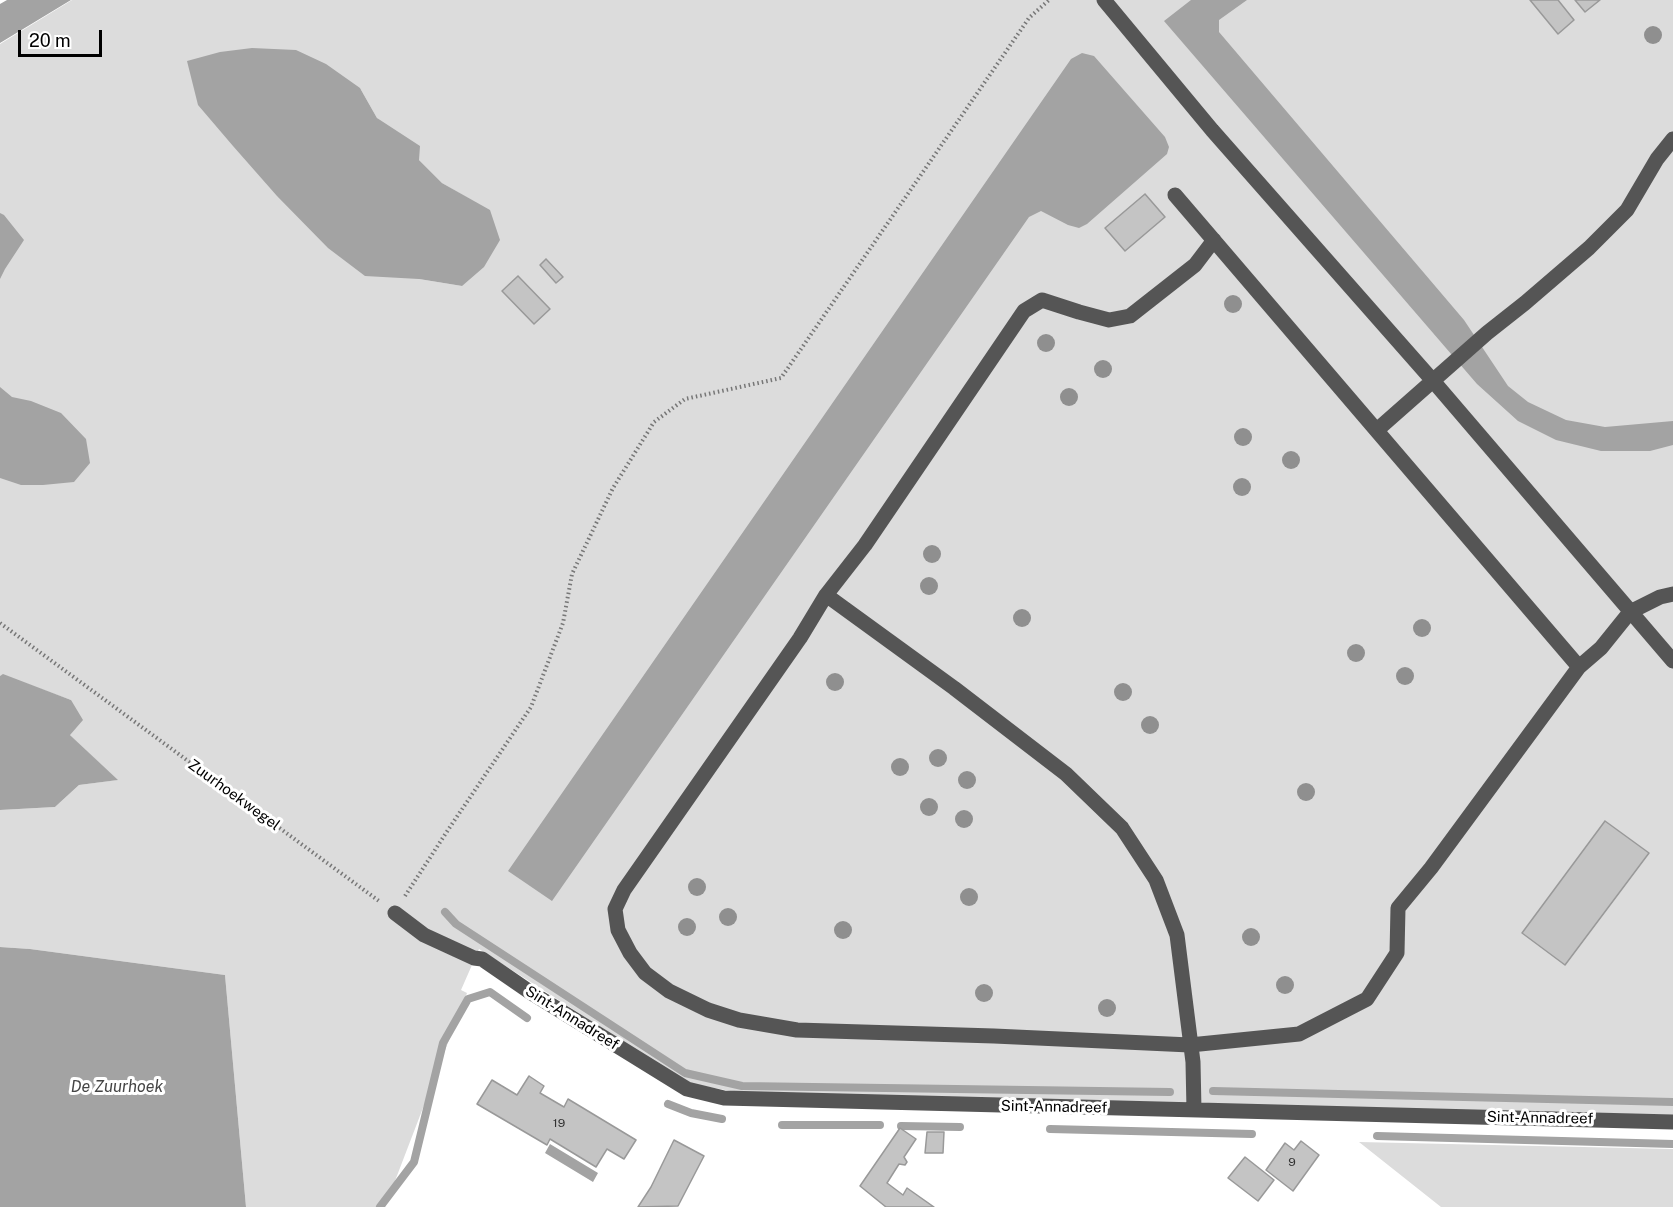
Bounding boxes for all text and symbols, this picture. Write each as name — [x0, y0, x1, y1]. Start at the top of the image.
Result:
scale bar — [21, 18, 105, 56]
text: 20 m — [29, 30, 71, 51]
street label: Zuurhoekwegel — [185, 756, 283, 834]
street label: Sint-Annadreef — [522, 982, 622, 1054]
water label: De Zuurhoek — [71, 1077, 163, 1097]
street label: Sint-Annadreef — [1001, 1097, 1107, 1117]
street label: Sint-Annadreef — [1487, 1108, 1593, 1128]
house number: 19 — [553, 1116, 565, 1130]
house number: 9 — [1288, 1155, 1296, 1169]

